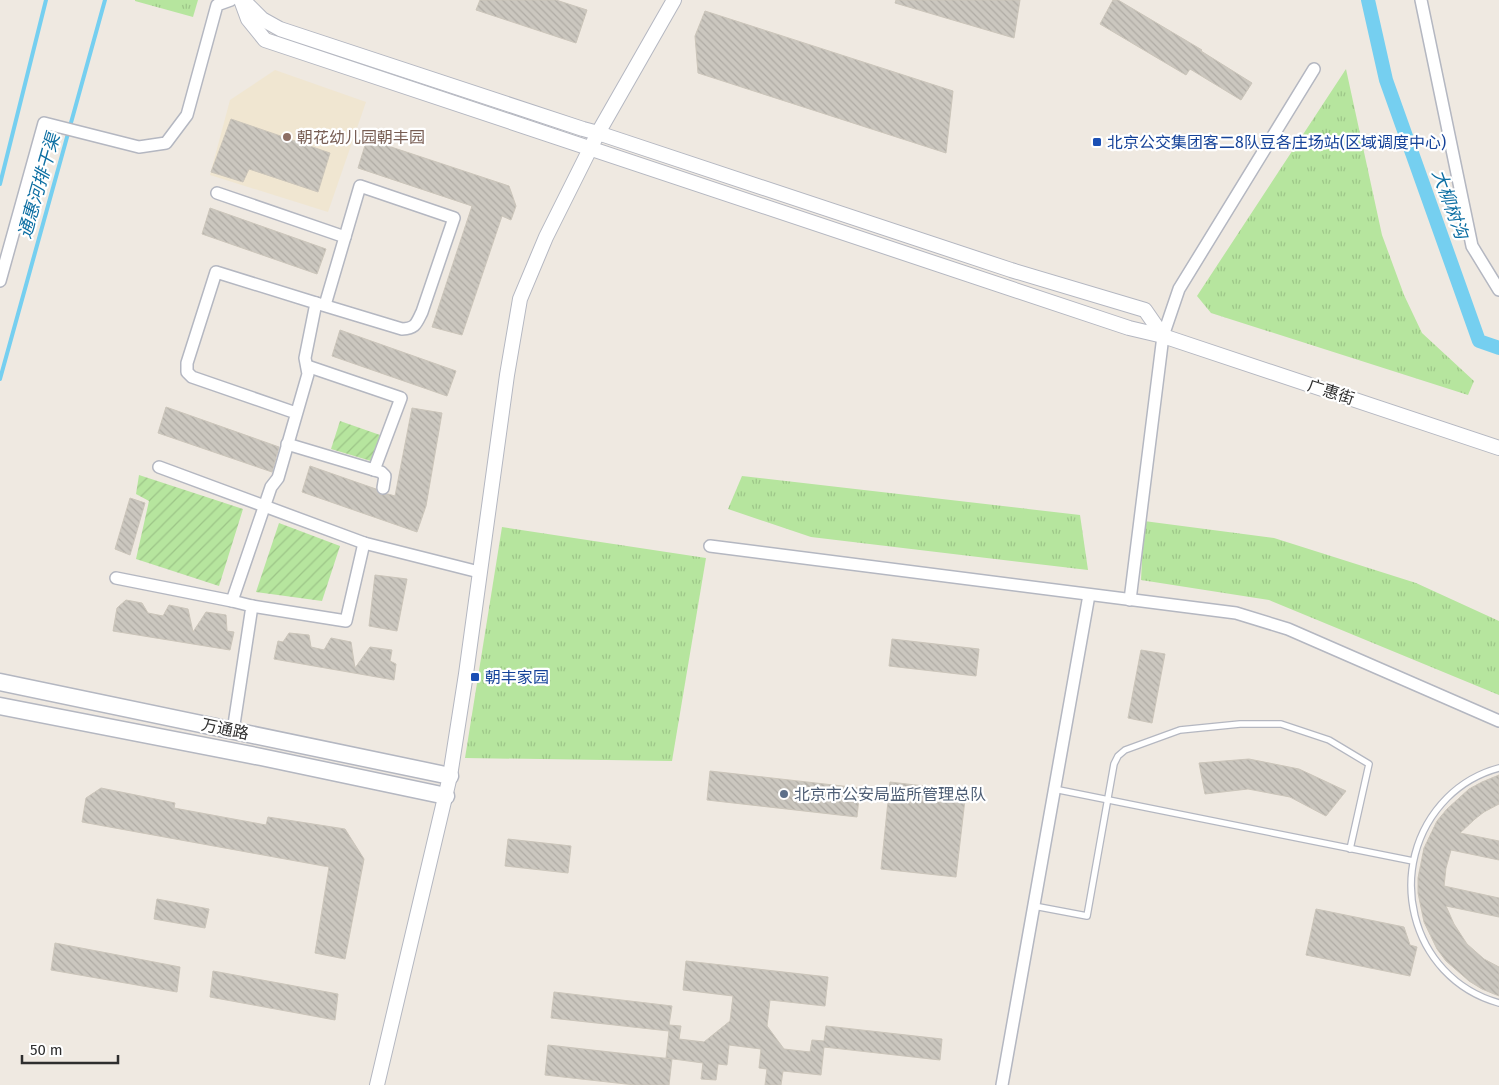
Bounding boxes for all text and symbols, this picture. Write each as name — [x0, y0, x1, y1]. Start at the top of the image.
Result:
water label: 通惠河排干渠 — [14, 128, 65, 241]
place label: 朝花幼儿园朝丰园 — [297, 128, 425, 147]
marker: 朝花幼儿园朝丰园 — [281, 131, 293, 143]
place label: 北京公交集团客二8队豆各庄场站(区域调度中心) — [1107, 133, 1446, 152]
marker: 北京公交集团客二8队豆各庄场站(区域调度中心) — [1091, 136, 1103, 148]
water label: 大柳树沟 — [1427, 166, 1473, 243]
street label: 广惠街 — [1305, 376, 1357, 408]
place label: 朝丰家园 — [485, 668, 549, 687]
marker: 朝丰家园 — [469, 671, 481, 683]
street label: 万通路 — [200, 715, 250, 743]
place label: 北京市公安局监所管理总队 — [794, 785, 986, 804]
marker: 北京市公安局监所管理总队 — [778, 788, 790, 800]
scale bar — [22, 1032, 119, 1064]
text: 50 m — [30, 1041, 63, 1059]

